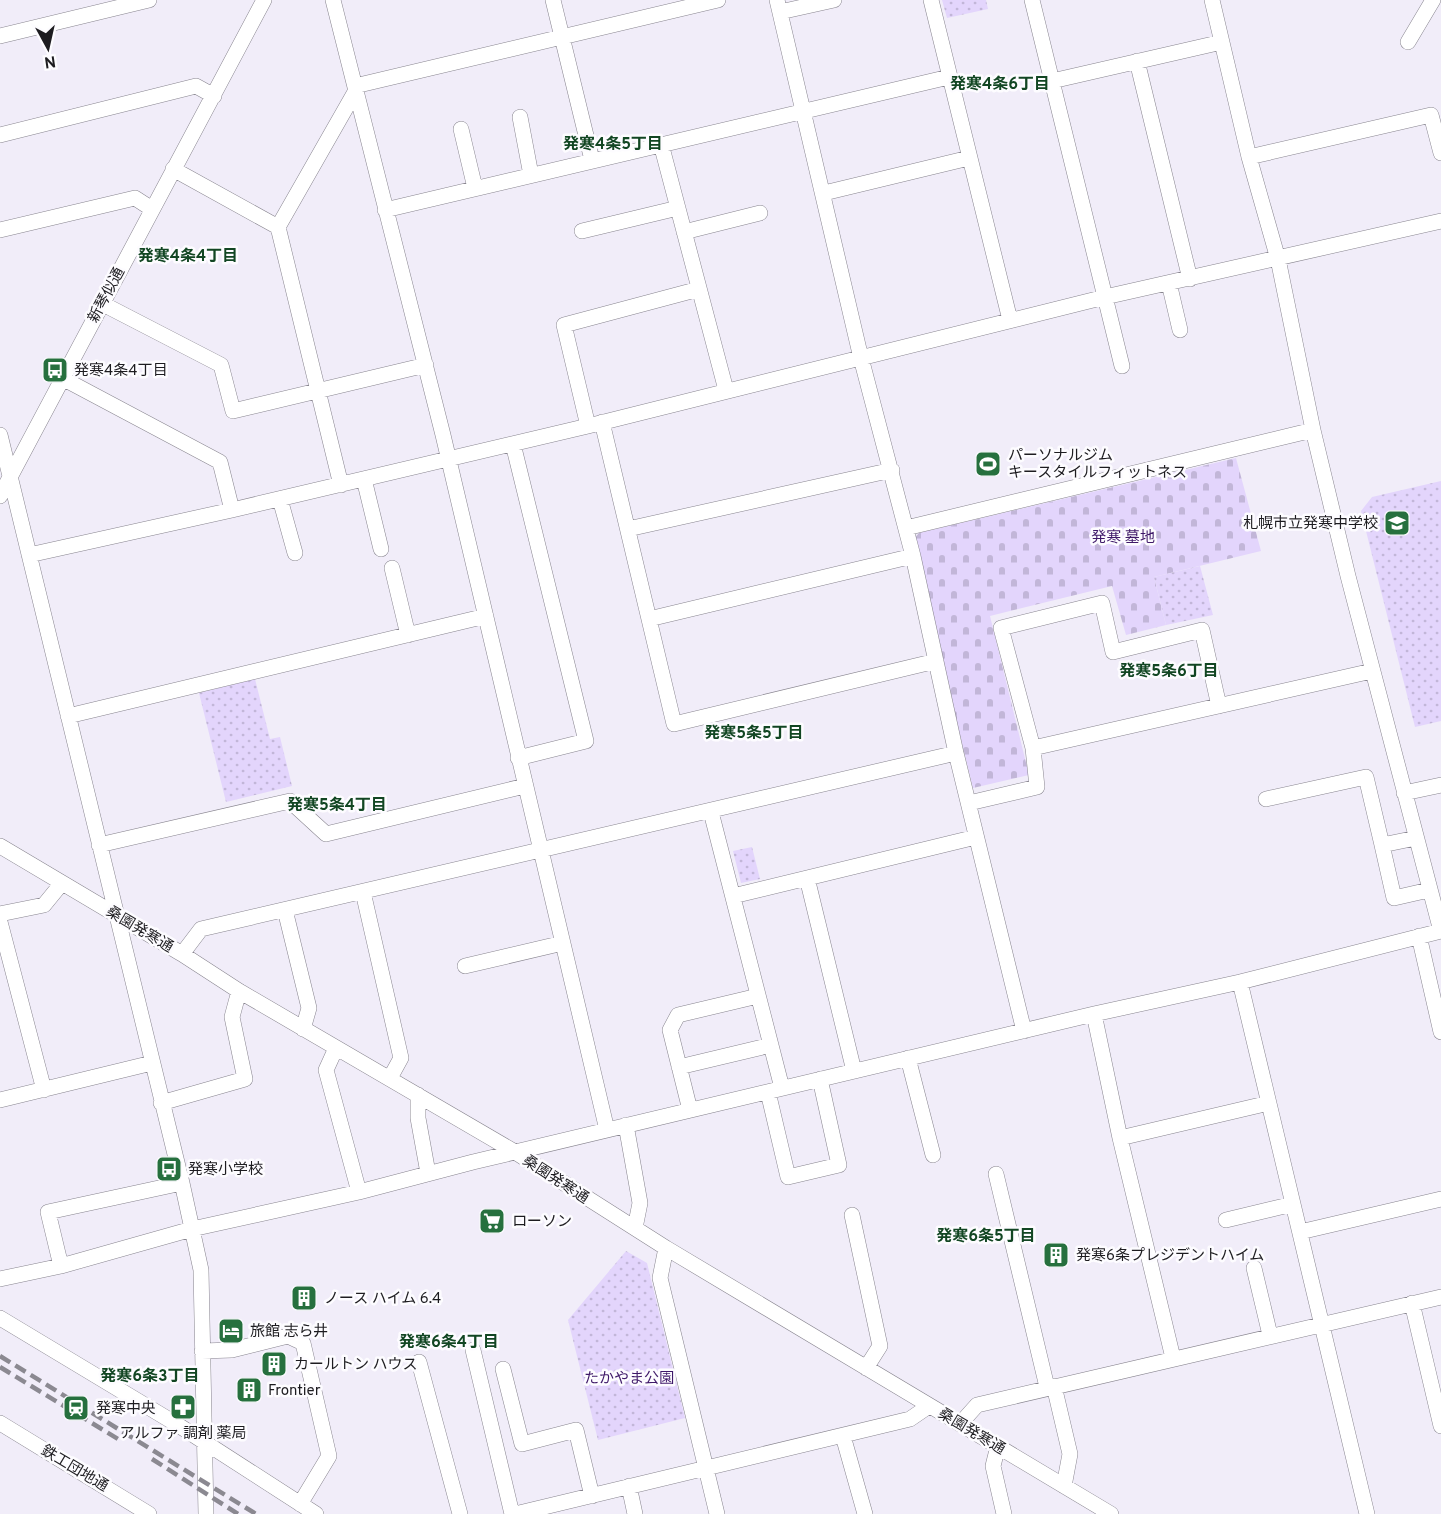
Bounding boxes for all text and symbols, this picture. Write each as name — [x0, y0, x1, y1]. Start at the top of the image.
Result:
north arrow — [18, 18, 78, 78]
text: N — [43, 50, 57, 72]
district label: 発寒4条6丁目 — [950, 75, 1050, 95]
district label: 発寒4条5丁目 — [563, 135, 663, 155]
district label: 発寒4条4丁目 — [138, 247, 238, 267]
street label: 新琴似通 — [85, 265, 130, 327]
bus stop icon: 発寒4条4丁目 — [40, 355, 70, 385]
place label: 発寒4条4丁目 — [74, 362, 168, 381]
place label: パーソナルジム キースタイルフィットネス — [1008, 447, 1187, 483]
sports icon: パーソナルジム キースタイルフィットネス — [973, 449, 1003, 479]
school or university icon: 札幌市立発寒中学校 — [1382, 508, 1412, 538]
place label: 札幌市立発寒中学校 — [1243, 515, 1378, 534]
park label: 発寒 墓地 — [1091, 529, 1155, 548]
district label: 発寒5条6丁目 — [1119, 662, 1219, 682]
district label: 発寒5条5丁目 — [704, 724, 804, 744]
district label: 発寒5条4丁目 — [287, 796, 387, 816]
street label: 桑園発寒通 — [102, 903, 176, 958]
street label: 桑園発寒通 — [519, 1152, 592, 1209]
bus stop icon: 発寒小学校 — [154, 1154, 184, 1184]
place label: 発寒小学校 — [188, 1161, 263, 1180]
supermarket icon: ローソン — [477, 1206, 507, 1236]
place label: ローソン — [512, 1213, 572, 1232]
district label: 発寒6条5丁目 — [936, 1227, 1036, 1247]
building icon: 発寒6条プレジデントハイム — [1041, 1240, 1071, 1270]
place label: 発寒6条プレジデントハイム — [1076, 1247, 1264, 1266]
building icon: ノース ハイム 6.4 — [289, 1283, 319, 1313]
place label: ノース ハイム 6.4 — [324, 1290, 441, 1309]
hotel icon: 旅館 志ら井 — [216, 1316, 246, 1346]
place label: 旅館 志ら井 — [250, 1322, 329, 1342]
district label: 発寒6条4丁目 — [399, 1333, 499, 1353]
building icon: カールトン ハウス — [259, 1349, 289, 1379]
place label: カールトン ハウス — [294, 1356, 418, 1375]
district label: 発寒6条3丁目 — [100, 1367, 200, 1387]
park label: たかやま公園 — [584, 1370, 674, 1389]
building icon: Frontier — [234, 1375, 264, 1405]
place label: Frontier — [268, 1382, 321, 1401]
pharmacy icon: アルファ 調剤 薬局 — [168, 1392, 198, 1422]
station icon: 発寒中央 — [61, 1393, 91, 1423]
place label: 発寒中央 — [96, 1400, 156, 1419]
street label: 桑園発寒通 — [934, 1405, 1008, 1460]
place label: アルファ 調剤 薬局 — [120, 1425, 246, 1444]
street label: 鉄工団地通 — [37, 1442, 111, 1497]

